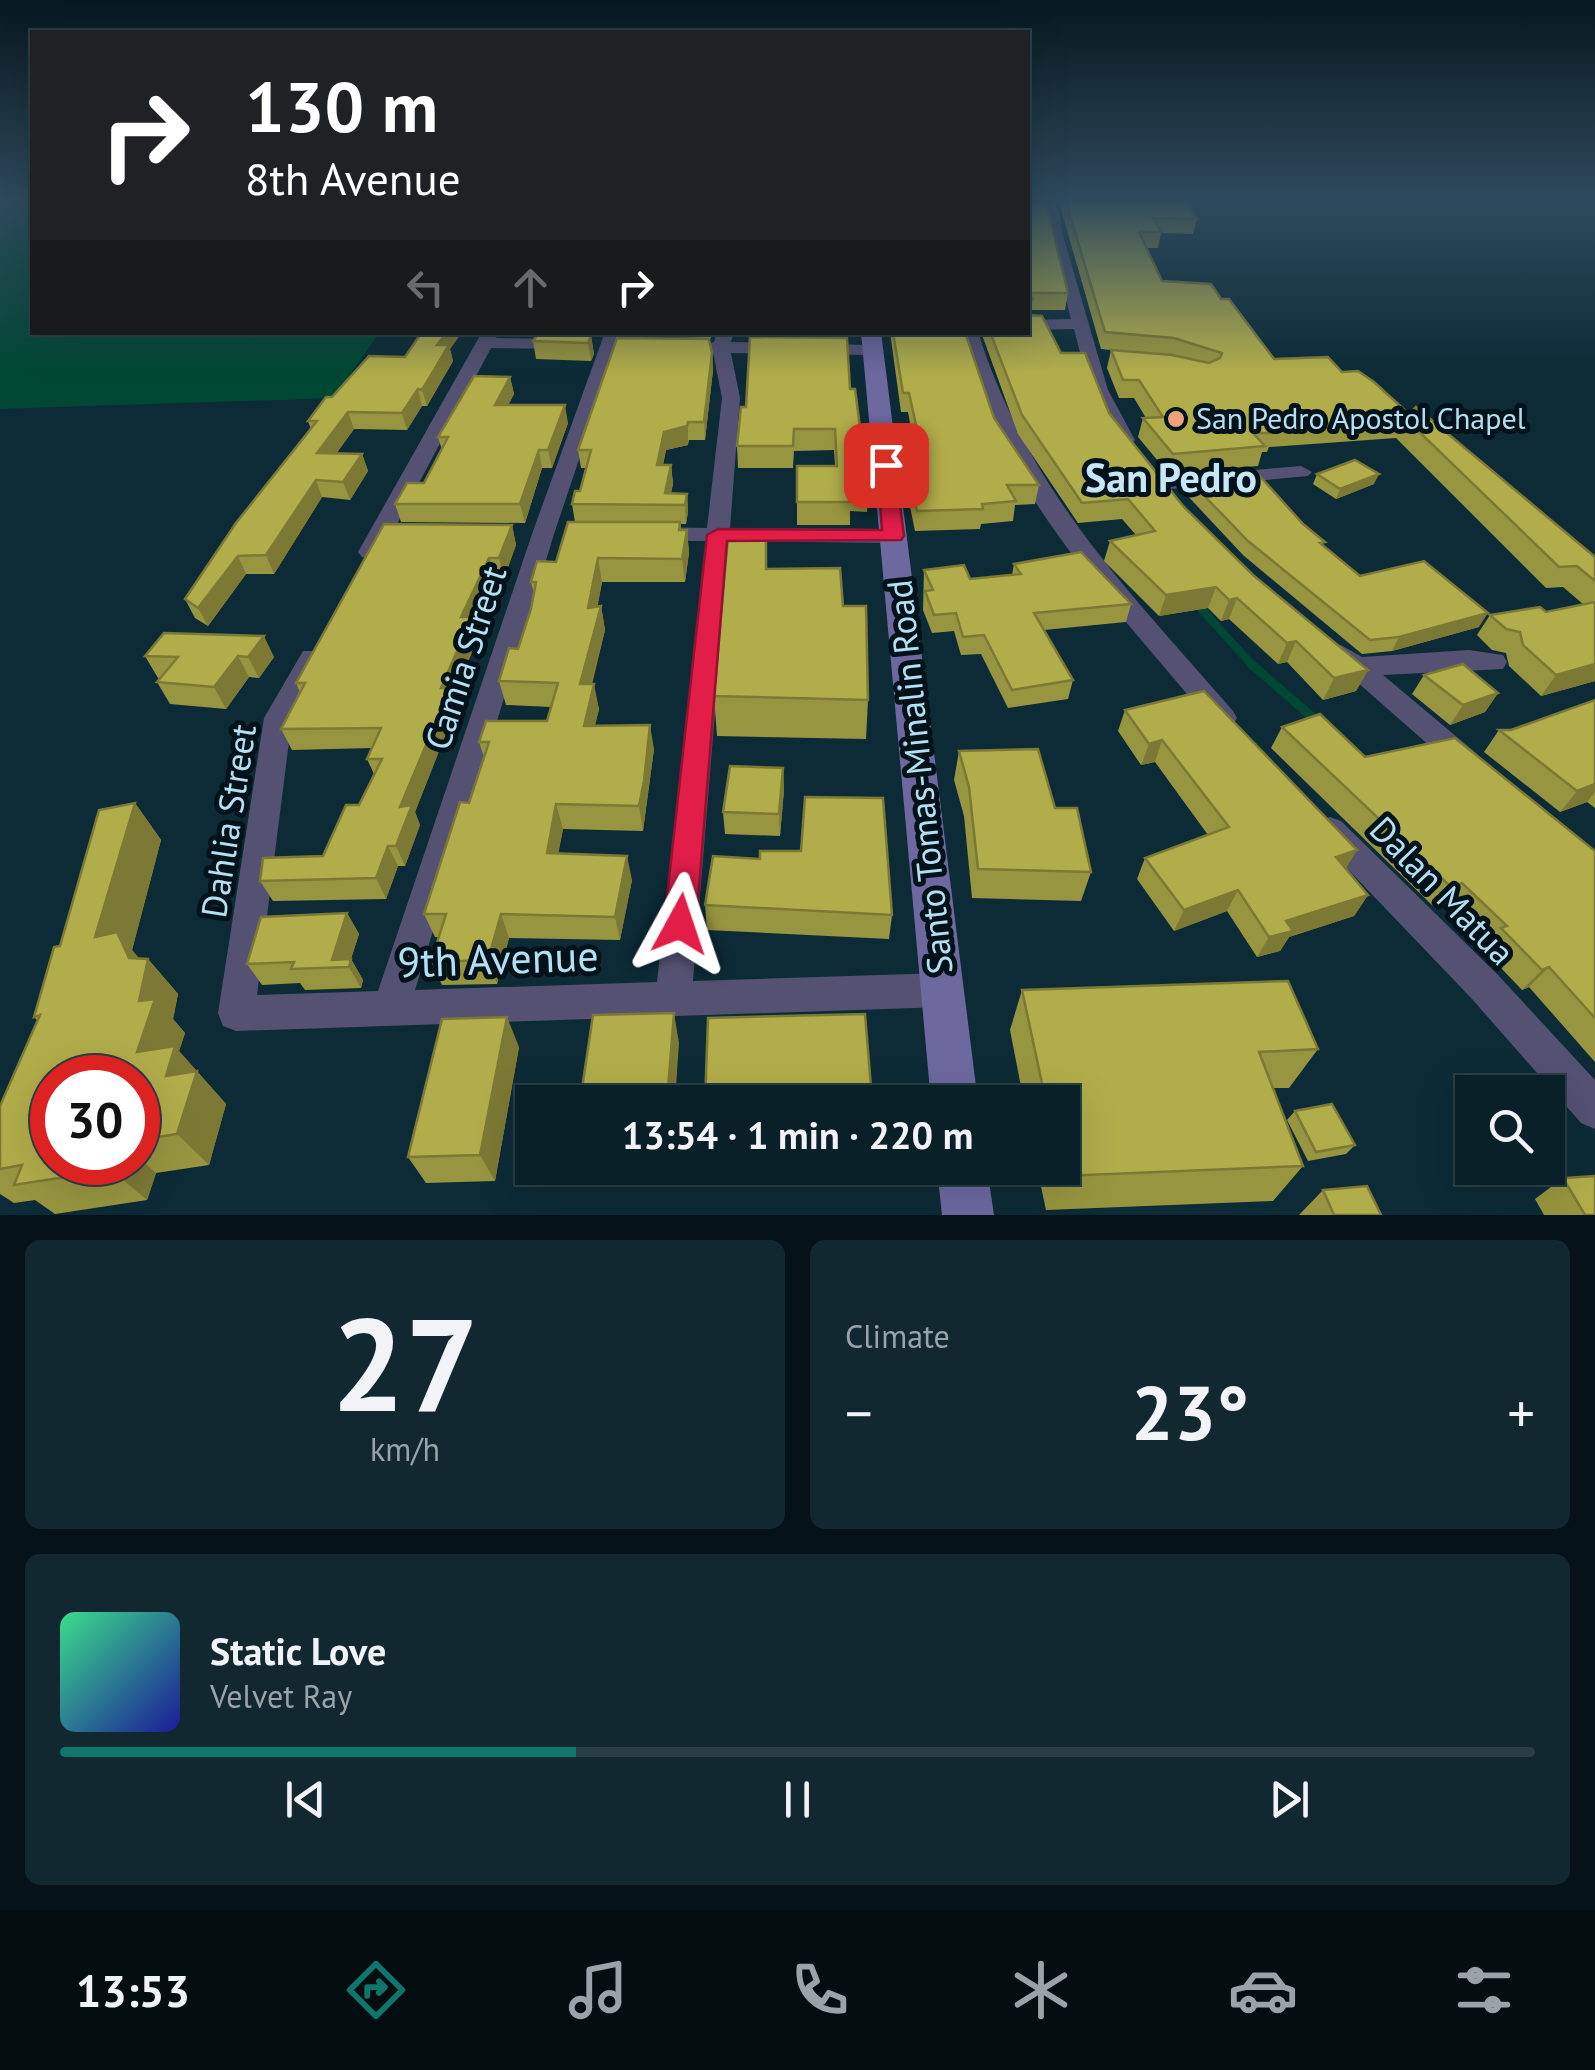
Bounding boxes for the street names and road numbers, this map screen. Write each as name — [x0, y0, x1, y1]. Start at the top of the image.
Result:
street label: Camia Street — [414, 560, 516, 755]
street label: Santo Tomas-Minalin Road — [875, 578, 963, 977]
street label: Dahlia Street — [190, 721, 266, 921]
street label: Dalan Matua — [1360, 806, 1525, 974]
street label: 9th Avenue — [397, 928, 599, 989]

